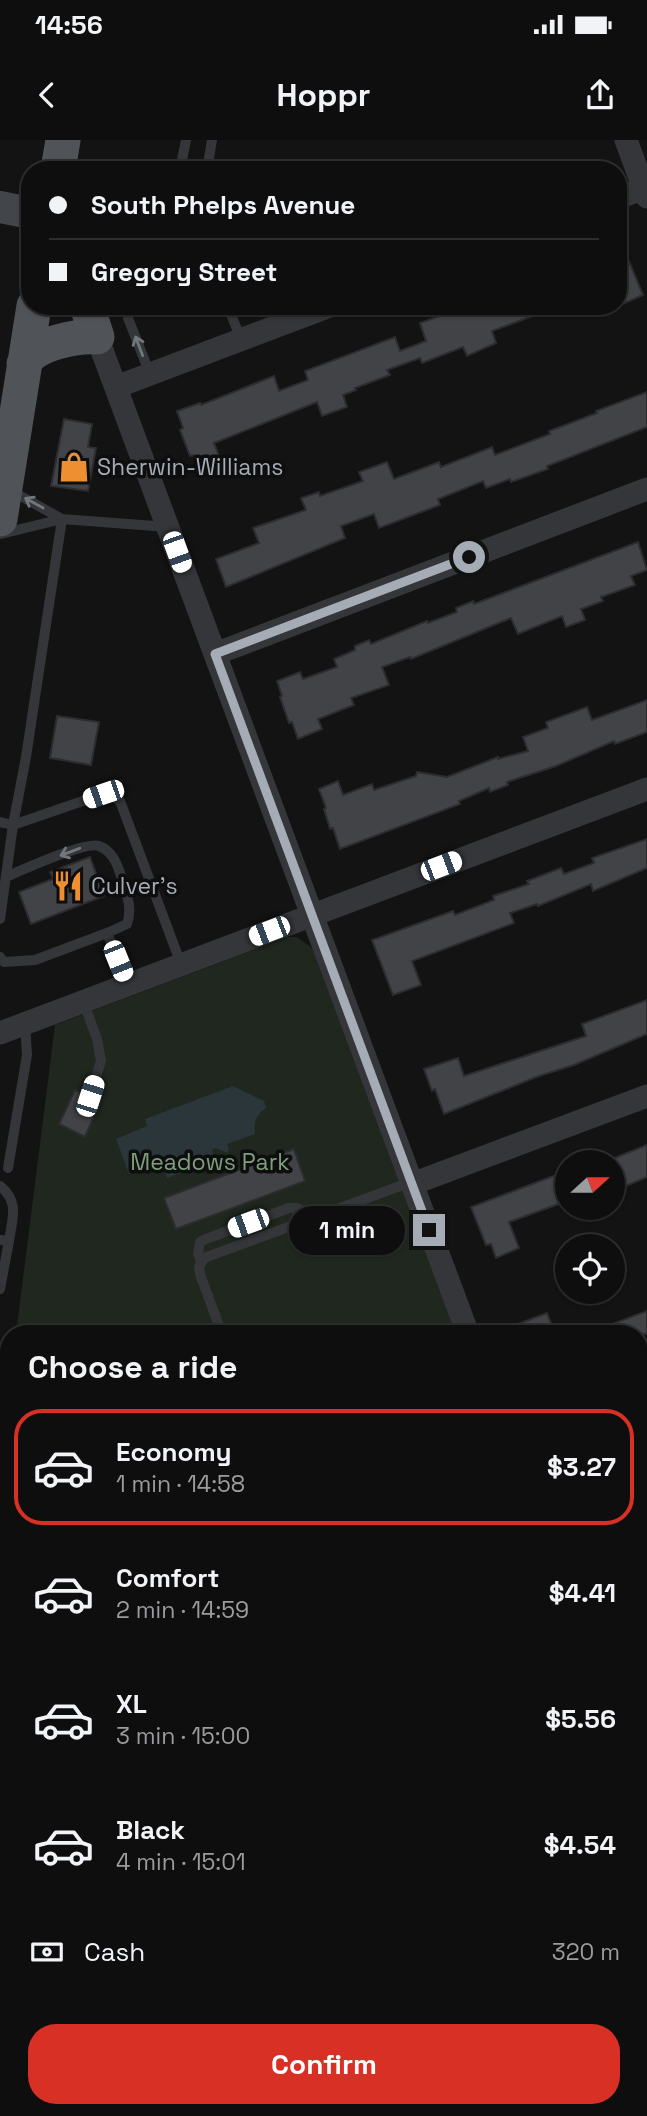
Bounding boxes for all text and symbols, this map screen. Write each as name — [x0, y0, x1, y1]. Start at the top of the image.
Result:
text: 14:56 — [35, 8, 103, 42]
text: Hoppr — [276, 75, 371, 115]
icon: back — [28, 76, 66, 114]
icon: share — [581, 76, 619, 114]
text: South Phelps Avenue — [91, 188, 355, 222]
text: Gregory Street — [91, 255, 277, 289]
one-way arrow — [131, 336, 144, 357]
shop icon: Sherwin-Williams — [57, 450, 91, 484]
place label: Sherwin-Williams — [97, 452, 283, 482]
one-way arrow — [24, 496, 44, 510]
car — [160, 529, 195, 575]
route start — [453, 541, 485, 573]
car — [80, 777, 127, 811]
one-way arrow — [59, 846, 81, 859]
car — [418, 849, 465, 883]
restaurant icon: Culver's — [51, 869, 85, 903]
place label: Culver's — [91, 871, 178, 901]
car — [246, 914, 293, 948]
car — [101, 938, 136, 984]
car — [74, 1073, 107, 1119]
park label: Meadows Park — [130, 1147, 290, 1177]
north arrow — [555, 1150, 625, 1220]
map controls — [555, 1150, 625, 1304]
car — [225, 1206, 272, 1240]
callout: 1 min — [289, 1206, 404, 1254]
route end — [413, 1214, 445, 1246]
text: 1 min — [319, 1215, 375, 1245]
button: locate — [555, 1234, 625, 1304]
text: Choose a ride — [28, 1347, 238, 1387]
text: Economy — [116, 1435, 232, 1469]
icon: car — [32, 1436, 95, 1499]
text: $3.27 — [547, 1450, 616, 1484]
text: 1 min · 14:58 — [116, 1469, 245, 1499]
text: Comfort — [116, 1561, 219, 1595]
icon: car — [32, 1562, 95, 1625]
text: $4.41 — [549, 1576, 616, 1610]
text: 2 min · 14:59 — [116, 1595, 249, 1625]
text: XL — [116, 1687, 147, 1721]
icon: car — [32, 1688, 95, 1751]
text: $5.56 — [545, 1702, 616, 1736]
text: 3 min · 15:00 — [116, 1721, 250, 1751]
text: Black — [116, 1813, 185, 1847]
icon: car — [32, 1814, 95, 1877]
text: $4.54 — [544, 1828, 616, 1862]
text: 4 min · 15:01 — [116, 1847, 246, 1877]
icon: cash — [28, 1933, 66, 1971]
text: Cash — [84, 1935, 145, 1969]
text: 320 m — [552, 1937, 620, 1967]
button: Confirm — [28, 2024, 620, 2104]

